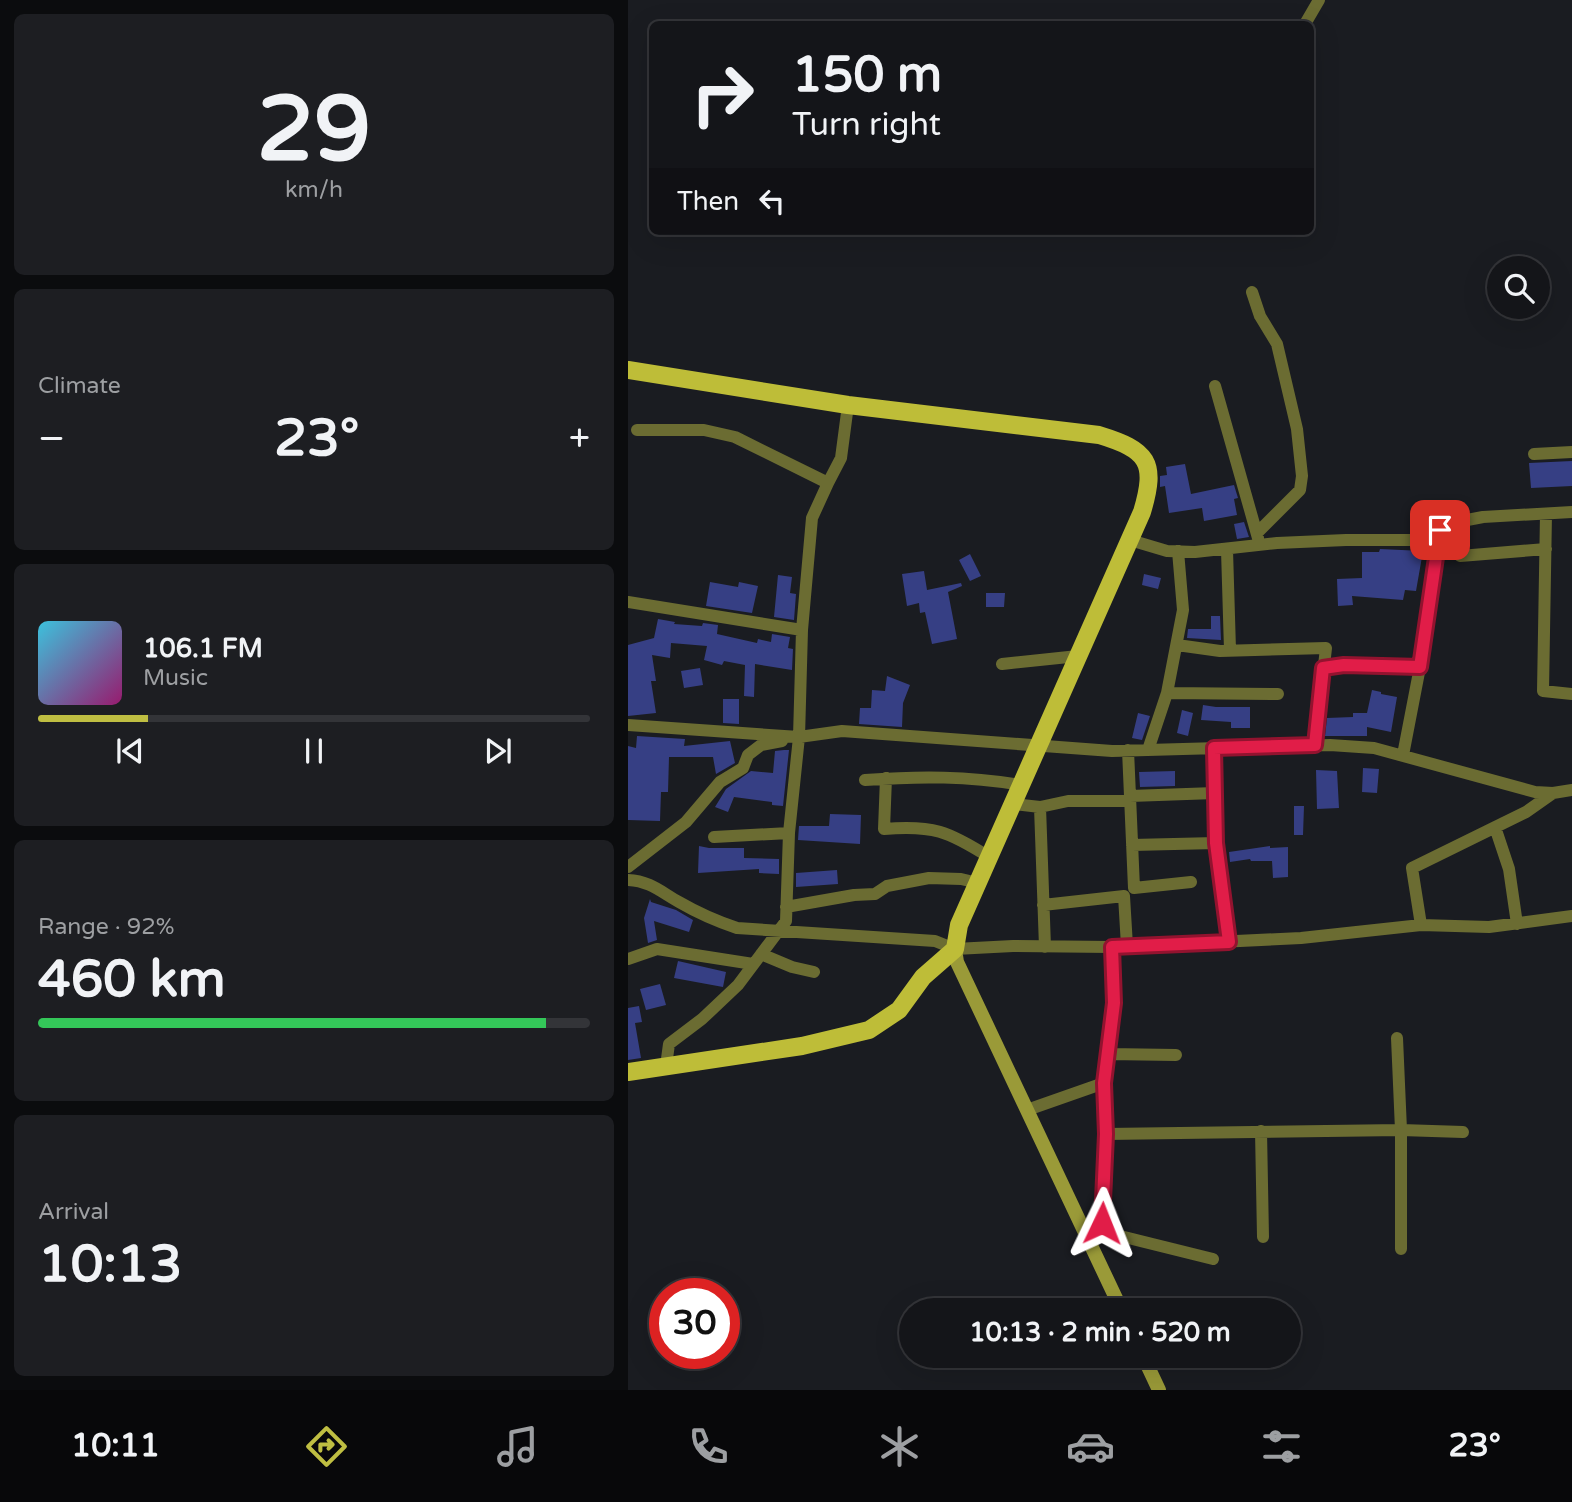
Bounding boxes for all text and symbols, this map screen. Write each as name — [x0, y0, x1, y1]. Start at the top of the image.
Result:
text: 150 m — [792, 46, 942, 105]
icon: right — [677, 49, 768, 140]
text: 29 — [257, 75, 371, 185]
text: Turn right — [792, 106, 941, 144]
text: km/h — [285, 176, 343, 204]
icon: left — [753, 182, 791, 220]
text: Then — [677, 186, 739, 217]
map controls — [1487, 256, 1550, 319]
button: search — [1487, 256, 1550, 319]
text: Climate — [38, 372, 121, 400]
text: 23° — [274, 407, 359, 470]
text: − — [38, 416, 65, 462]
text: + — [569, 416, 590, 462]
pin — [1410, 500, 1470, 560]
icon: arrive — [1421, 511, 1459, 549]
text: 106.1 FM — [143, 633, 263, 664]
text: Music — [143, 664, 208, 692]
icon: previous — [111, 732, 149, 770]
icon: pause — [295, 732, 333, 770]
icon: next — [479, 732, 517, 770]
text: Range · 92% — [38, 913, 174, 941]
text: 460 km — [38, 948, 226, 1011]
position arrow — [1065, 1186, 1139, 1260]
text: Arrival — [38, 1198, 109, 1226]
text: 10:13 — [38, 1233, 182, 1296]
speed limit sign: 30 — [649, 1278, 740, 1369]
text: 10:13 · 2 min · 520 m — [969, 1317, 1231, 1348]
icon: directions — [302, 1422, 351, 1471]
icon: music — [493, 1422, 542, 1471]
icon: phone — [684, 1422, 733, 1471]
icon: climate — [875, 1422, 924, 1471]
icon: car — [1066, 1422, 1115, 1471]
icon: filters — [1257, 1422, 1306, 1471]
text: 10:11 — [71, 1427, 160, 1465]
text: 23° — [1449, 1427, 1501, 1465]

